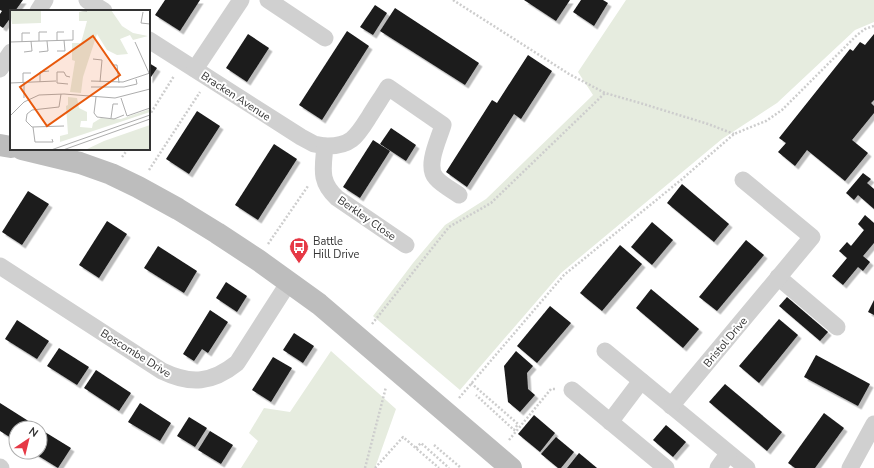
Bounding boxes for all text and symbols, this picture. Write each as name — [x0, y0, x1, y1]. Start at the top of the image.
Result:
inset map — [10, 10, 150, 150]
street label: Bracken Avenue — [198, 68, 273, 125]
street label: Berkley Close — [335, 193, 399, 244]
place label: Battle Hill Drive — [313, 234, 359, 262]
bus stop icon: Battle Hill Drive — [288, 236, 310, 264]
street label: Bristol Drive — [700, 314, 751, 371]
street label: Boscombe Drive — [98, 326, 174, 381]
north arrow — [8, 420, 48, 460]
text: N — [26, 424, 41, 441]

